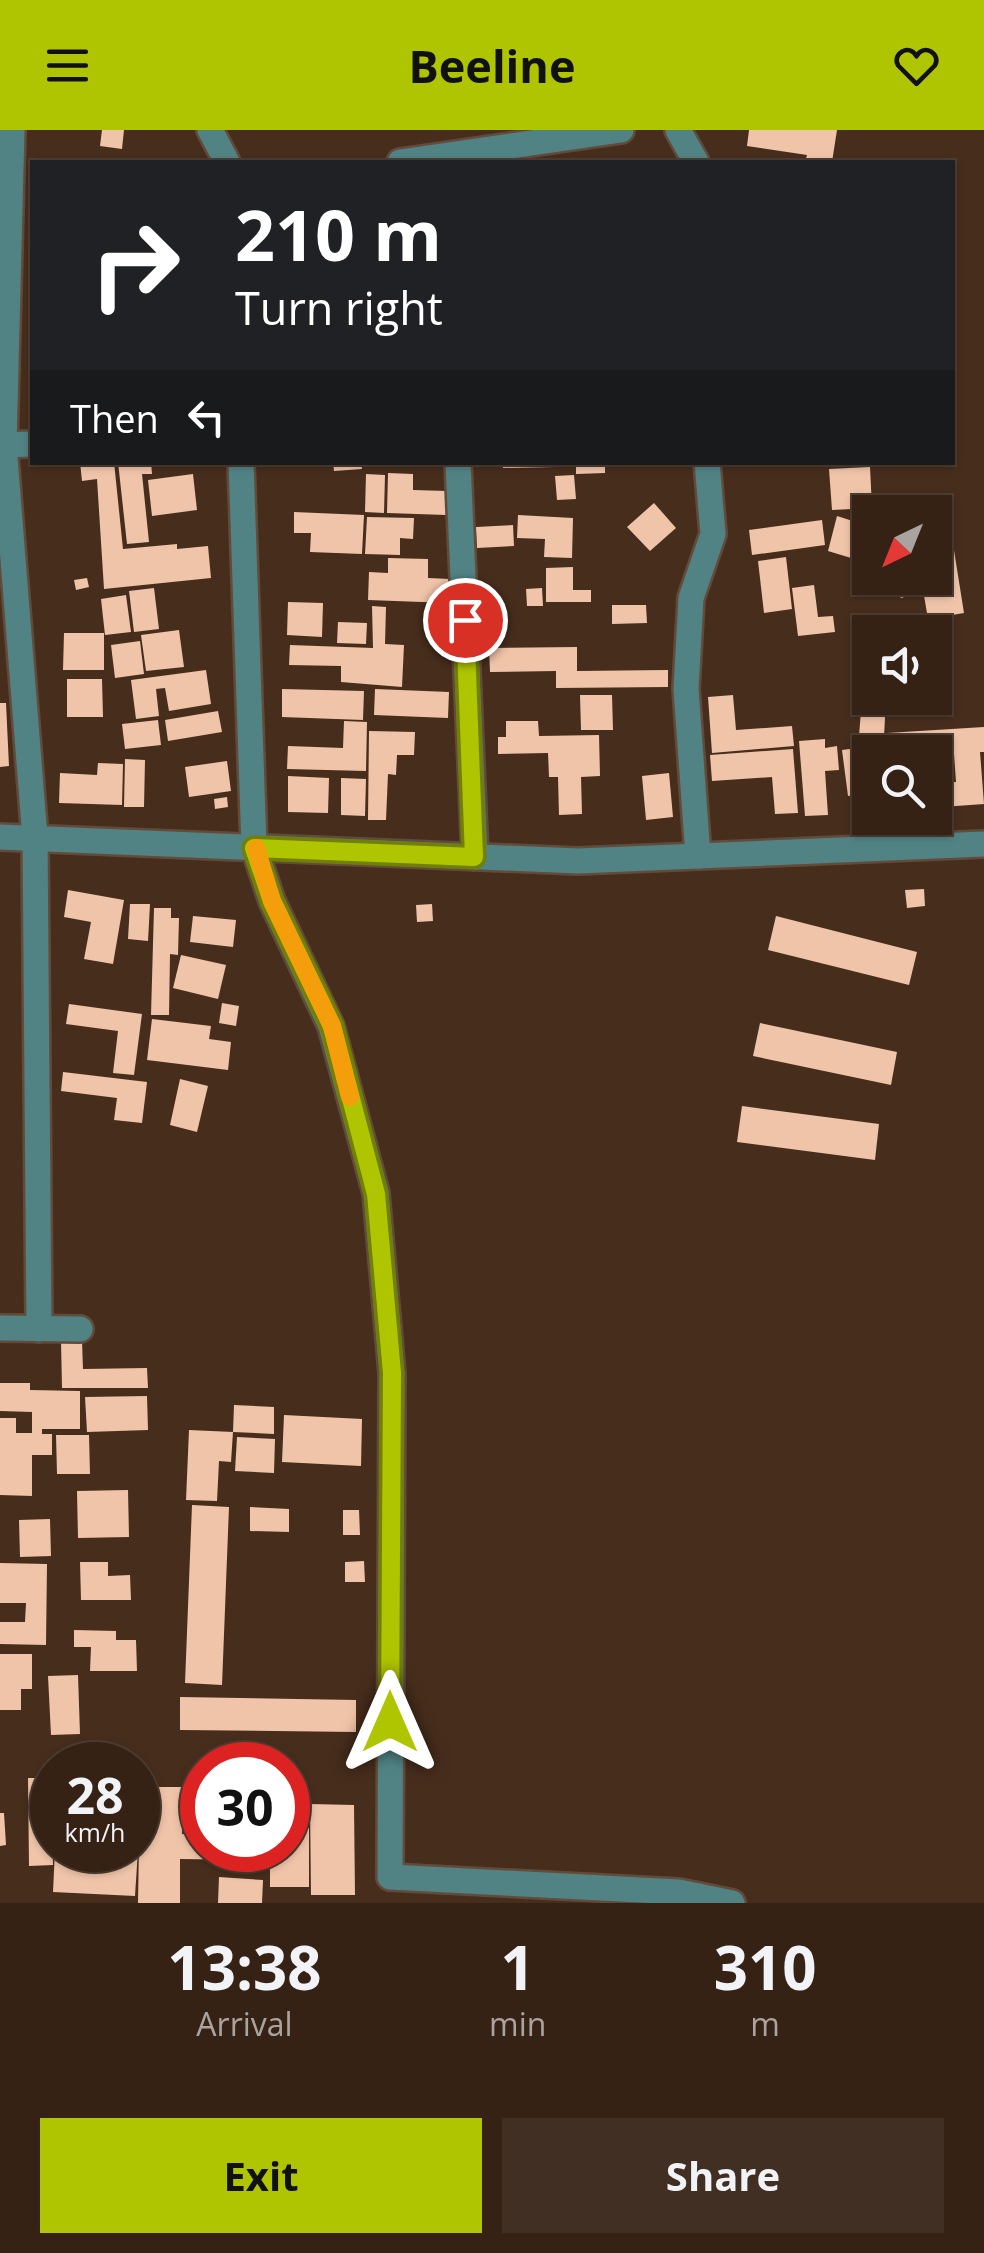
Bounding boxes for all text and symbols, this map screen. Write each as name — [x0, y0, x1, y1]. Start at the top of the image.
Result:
text: Beeline — [408, 35, 576, 96]
icon: menu — [40, 38, 95, 93]
icon: heart — [889, 38, 944, 93]
text: 210 m — [235, 186, 442, 282]
icon: right — [70, 200, 200, 330]
text: Turn right — [235, 277, 443, 338]
icon: left — [179, 390, 234, 445]
text: Then — [70, 392, 159, 444]
north arrow — [852, 495, 952, 595]
map controls — [852, 495, 952, 835]
pin — [423, 578, 508, 663]
icon: arrive — [438, 593, 493, 648]
button: sound — [852, 615, 952, 715]
button: search — [852, 735, 952, 835]
position arrow — [338, 1670, 442, 1774]
speed limit sign: 30 — [180, 1742, 310, 1872]
text: 28 — [66, 1761, 124, 1829]
text: km/h — [65, 1815, 125, 1849]
text: 13:38 — [167, 1926, 322, 2008]
text: 1 — [501, 1926, 535, 2008]
text: 310 — [714, 1926, 817, 2008]
text: Arrival — [196, 2002, 293, 2045]
text: min — [489, 2002, 546, 2045]
text: m — [750, 2002, 780, 2045]
button: Exit — [40, 2118, 482, 2233]
button: Share — [502, 2118, 944, 2233]

